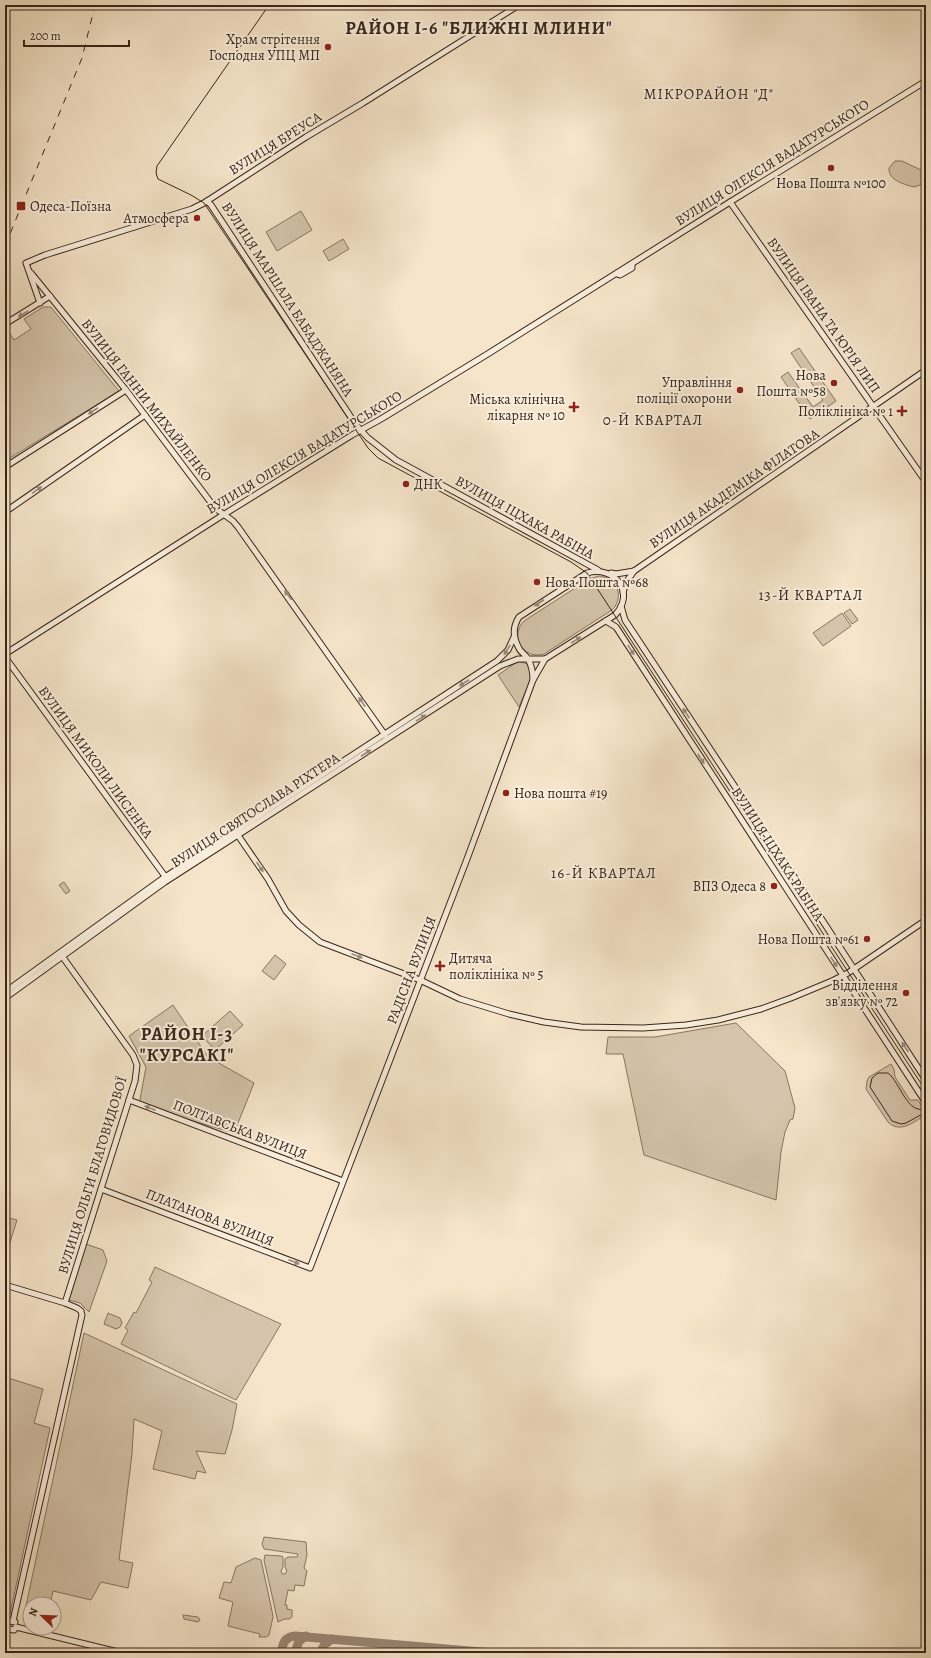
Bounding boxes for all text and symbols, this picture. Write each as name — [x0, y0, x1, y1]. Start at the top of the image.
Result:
district label: РАЙОН І-6 "БЛИЖНІ МЛИНИ" — [345, 16, 613, 40]
scale bar — [24, 22, 129, 48]
text: 200 m — [30, 28, 61, 44]
place label: Храм стрітення Господня УПЦ МП — [209, 30, 320, 65]
marker: Храм стрітення Господня УПЦ МП — [323, 42, 333, 52]
district label: МІКРОРАЙОН "Д" — [644, 84, 774, 104]
street label: ВУЛИЦЯ ОЛЕКСІЯ ВАДАТУРСЬКОГО — [672, 94, 873, 230]
street label: ВУЛИЦЯ БРЕУСА — [225, 107, 326, 180]
marker: Нова Пошта №100 — [826, 163, 836, 173]
place label: Нова Пошта №100 — [776, 174, 886, 193]
place label: Одеса-Поїзна — [30, 197, 112, 216]
street label: ВУЛИЦЯ МАРШАЛА БАБАДЖАНЯНА — [217, 198, 358, 401]
marker: Одеса-Поїзна — [15, 200, 27, 212]
place label: Атмосфера — [123, 209, 190, 228]
marker: Атмосфера — [192, 213, 202, 223]
street label: ВУЛИЦЯ ІВАНА ТА ЮРІЯ ЛИП — [763, 234, 885, 397]
one-way arrow — [17, 310, 29, 317]
street label: ВУЛИЦЯ ГАННИ МИХАЙЛЕНКО — [77, 315, 216, 486]
place label: Нова Пошта №58 — [756, 366, 827, 401]
place label: Управління поліції охорони — [636, 373, 732, 408]
marker: Нова Пошта №58 — [829, 378, 839, 388]
marker: Управління поліції охорони — [735, 385, 745, 395]
street label: ВУЛИЦЯ ОЛЕКСІЯ ВАДАТУРСЬКОГО — [203, 386, 406, 519]
place label: Міська клінічна лікарня № 10 — [469, 390, 566, 425]
marker: Міська клінічна лікарня № 10 — [568, 401, 580, 413]
place label: Поліклініка № 1 — [798, 402, 893, 421]
marker: Поліклініка № 1 — [896, 405, 908, 417]
one-way arrow — [88, 408, 99, 415]
district label: 0-Й КВАРТАЛ — [603, 410, 703, 430]
street label: ВУЛИЦЯ АКАДЕМІКА ФІЛАТОВА — [645, 424, 824, 553]
street label: ВУЛИЦЯ ІЦХАКА РАБІНА — [452, 471, 598, 564]
place label: ДНК — [414, 475, 443, 494]
marker: ДНК — [401, 479, 411, 489]
one-way arrow — [32, 486, 42, 494]
place label: Нова Пошта №68 — [545, 573, 649, 592]
marker: Нова Пошта №68 — [532, 577, 542, 587]
district label: 13-Й КВАРТАЛ — [758, 585, 864, 605]
one-way arrow — [284, 590, 292, 601]
one-way arrow — [533, 600, 545, 607]
one-way arrow — [571, 636, 581, 644]
one-way arrow — [503, 645, 511, 656]
one-way arrow — [627, 645, 634, 656]
one-way arrow — [459, 679, 470, 687]
street label: ВУЛИЦЯ МИКОЛИ ЛИСЕНКА — [34, 682, 158, 843]
one-way arrow — [358, 697, 366, 707]
one-way arrow — [682, 707, 689, 719]
one-way arrow — [416, 714, 426, 722]
street label: ВУЛИЦЯ СВЯТОСЛАВА РІХТЕРА — [167, 748, 344, 872]
one-way arrow — [361, 749, 371, 757]
one-way arrow — [698, 754, 705, 765]
place label: Нова пошта #19 — [514, 784, 607, 803]
street label: ВУЛИЦЯ ІЦХАКА РАБІНА — [727, 784, 829, 926]
marker: Нова пошта #19 — [501, 788, 511, 798]
one-way arrow — [256, 862, 264, 873]
district label: 16-Й КВАРТАЛ — [551, 863, 657, 883]
place label: ВПЗ Одеса 8 — [693, 877, 766, 896]
marker: ВПЗ Одеса 8 — [769, 881, 779, 891]
street label: РАДІСНА ВУЛИЦЯ — [382, 914, 441, 1027]
place label: Нова Пошта №61 — [758, 930, 859, 949]
marker: Нова Пошта №61 — [862, 934, 872, 944]
place label: Дитяча поліклініка № 5 — [449, 949, 544, 984]
one-way arrow — [351, 954, 363, 960]
one-way arrow — [830, 957, 838, 967]
marker: Дитяча поліклініка № 5 — [434, 960, 446, 972]
place label: Відділення зв'язку № 72 — [825, 976, 898, 1011]
marker: Відділення зв'язку № 72 — [901, 988, 911, 998]
district label: РАЙОН І-3 "КУРСАКІ" — [140, 1022, 234, 1067]
one-way arrow — [901, 1042, 909, 1052]
street label: ВУЛИЦЯ ОЛЬГИ БЛАГОВИДОВОЇ — [53, 1074, 132, 1276]
street label: ПОЛТАВСЬКА ВУЛИЦЯ — [170, 1095, 310, 1164]
one-way arrow — [143, 1104, 155, 1110]
street label: ПЛАТАНОВА ВУЛИЦЯ — [143, 1184, 277, 1251]
one-way arrow — [289, 1259, 301, 1265]
north arrow — [22, 1596, 62, 1636]
text: N — [25, 1606, 42, 1619]

